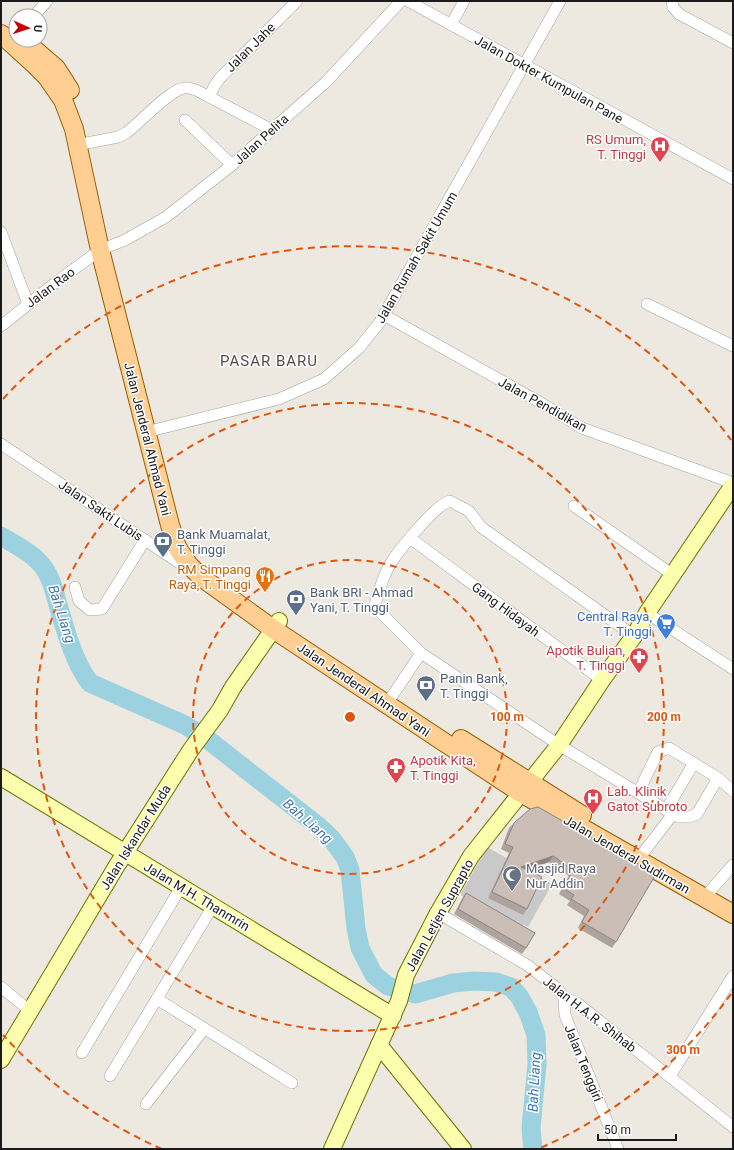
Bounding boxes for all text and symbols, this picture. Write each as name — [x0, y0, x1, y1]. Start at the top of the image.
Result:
north arrow — [8, 8, 48, 48]
street label: Jalan Jahe — [223, 20, 278, 75]
text: U — [31, 25, 44, 32]
street label: Jalan Dokter Kumpulan Pane — [472, 32, 626, 127]
street label: Jalan Pelita — [231, 111, 291, 168]
place label: RS Umum, T. Tinggi — [586, 132, 646, 162]
hospital icon: RS Umum, T. Tinggi — [649, 135, 671, 163]
street label: Jalan Rumah Sakit Umum — [373, 189, 460, 326]
street label: Jalan Rao — [23, 264, 78, 311]
district label: PASAR BARU — [220, 352, 318, 370]
street label: Jalan Jenderal Ahmad Yani — [121, 361, 174, 517]
street label: Jalan Pendidikan — [496, 374, 590, 435]
street label: Jalan Sakti Lubis — [56, 477, 146, 544]
place label: Bank Muamalat, T. Tinggi — [177, 527, 270, 557]
bank icon: Bank Muamalat, T. Tinggi — [152, 530, 174, 558]
place label: RM Simpang Raya, T. Tinggi — [169, 562, 251, 592]
restaurant icon: RM Simpang Raya, T. Tinggi — [254, 565, 276, 593]
street label: Gang Hidayah — [469, 579, 542, 640]
water label: Bah Liang — [45, 583, 79, 645]
place label: Bank BRI - Ahmad Yani, T. Tinggi — [310, 585, 413, 615]
bank icon: Bank BRI - Ahmad Yani, T. Tinggi — [285, 588, 307, 616]
place label: Central Raya, T. Tinggi — [577, 609, 652, 639]
supermarket icon: Central Raya, T. Tinggi — [655, 612, 677, 640]
street label: Jalan Jenderal Ahmad Yani — [294, 639, 433, 740]
place label: Apotik Bulian, T. Tinggi — [546, 643, 625, 673]
pharmacy icon: Apotik Bulian, T. Tinggi — [628, 646, 650, 674]
place label: Panin Bank, T. Tinggi — [440, 671, 507, 701]
bank icon: Panin Bank, T. Tinggi — [415, 674, 437, 702]
centre of rings — [343, 710, 357, 724]
text: 100 m — [490, 710, 524, 724]
text: 200 m — [647, 710, 681, 724]
place label: Apotik Kita, T. Tinggi — [410, 753, 476, 783]
pharmacy icon: Apotik Kita, T. Tinggi — [385, 756, 407, 784]
street label: Jalan Iskandar Muda — [97, 782, 174, 893]
place label: Lab. Klinik Gatot Subroto — [607, 784, 687, 814]
hospital icon: Lab. Klinik Gatot Subroto — [582, 787, 604, 815]
water label: Bah Liang — [280, 795, 336, 847]
street label: Jalan Jenderal Sudirman — [561, 812, 693, 897]
street label: Jalan Letjen Suprapto — [402, 857, 476, 974]
street label: Jalan M.H. Thanmrin — [141, 859, 252, 934]
place label: Masjid Raya Nur Addin — [526, 861, 596, 891]
mosque icon: Masjid Raya Nur Addin — [501, 864, 523, 892]
street label: Jalan H.A.R. Shihab — [540, 973, 639, 1055]
street label: Jalan Tenggiri — [561, 1023, 606, 1104]
text: 300 m — [666, 1043, 700, 1057]
water label: Bah Liang — [524, 1051, 544, 1112]
scale bar — [598, 1116, 676, 1142]
text: 50 m — [604, 1123, 631, 1137]

